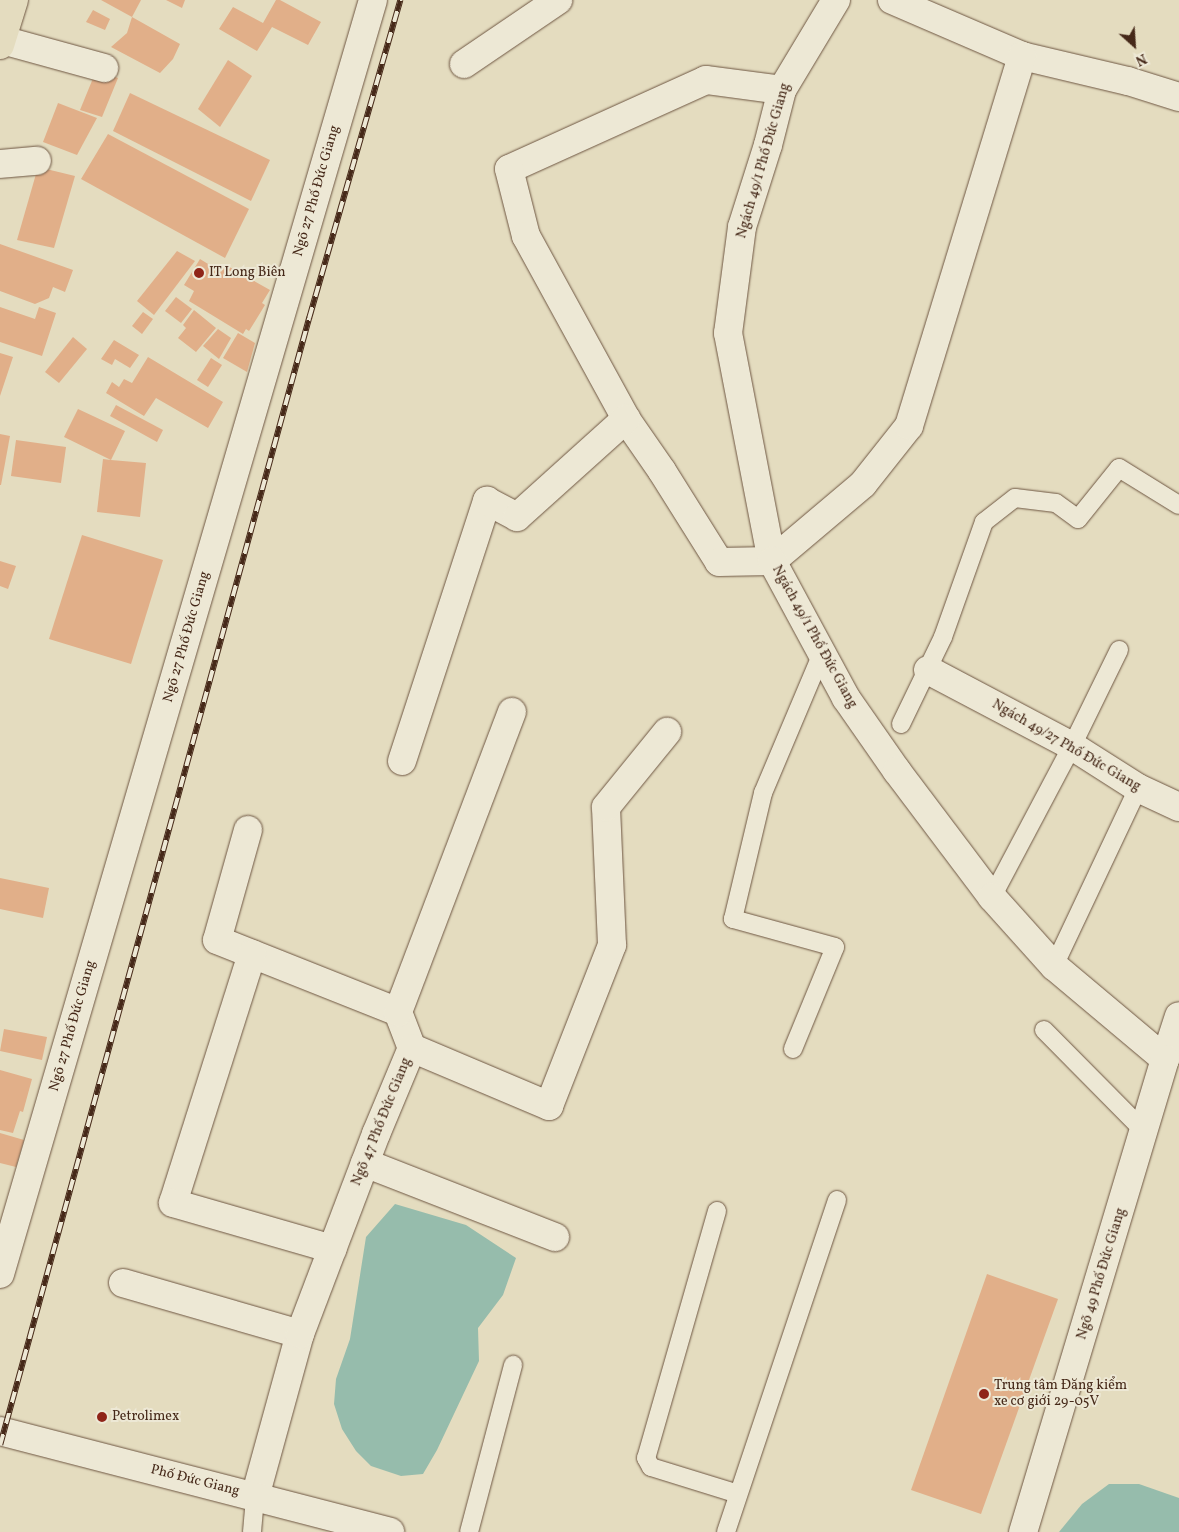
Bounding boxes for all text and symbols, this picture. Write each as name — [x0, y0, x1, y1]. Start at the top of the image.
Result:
north arrow — [1109, 20, 1159, 70]
text: N — [1132, 48, 1150, 70]
street label: Ngách 49/1 Phố Đức Giang — [734, 81, 794, 241]
street label: Ngõ 27 Phố Đức Giang — [290, 123, 344, 259]
place label: IT Long Biên — [209, 265, 286, 281]
marker: IT Long Biên — [193, 267, 205, 279]
street label: Ngách 49/1 Phố Đức Giang — [768, 563, 860, 711]
street label: Ngõ 27 Phố Đức Giang — [160, 569, 214, 705]
street label: Ngách 49/27 Phố Đức Giang — [989, 696, 1143, 796]
street label: Ngõ 27 Phố Đức Giang — [46, 958, 100, 1094]
street label: Ngõ 47 Phố Đức Giang — [349, 1055, 415, 1189]
street label: Ngõ 49 Phố Đức Giang — [1074, 1206, 1130, 1342]
place label: Trung tâm Đăng kiểm xe cơ giới 29-05V — [994, 1378, 1127, 1410]
marker: Trung tâm Đăng kiểm xe cơ giới 29-05V — [978, 1388, 990, 1400]
place label: Petrolimex — [112, 1409, 179, 1425]
marker: Petrolimex — [96, 1411, 108, 1423]
street label: Phố Đức Giang — [149, 1462, 241, 1500]

